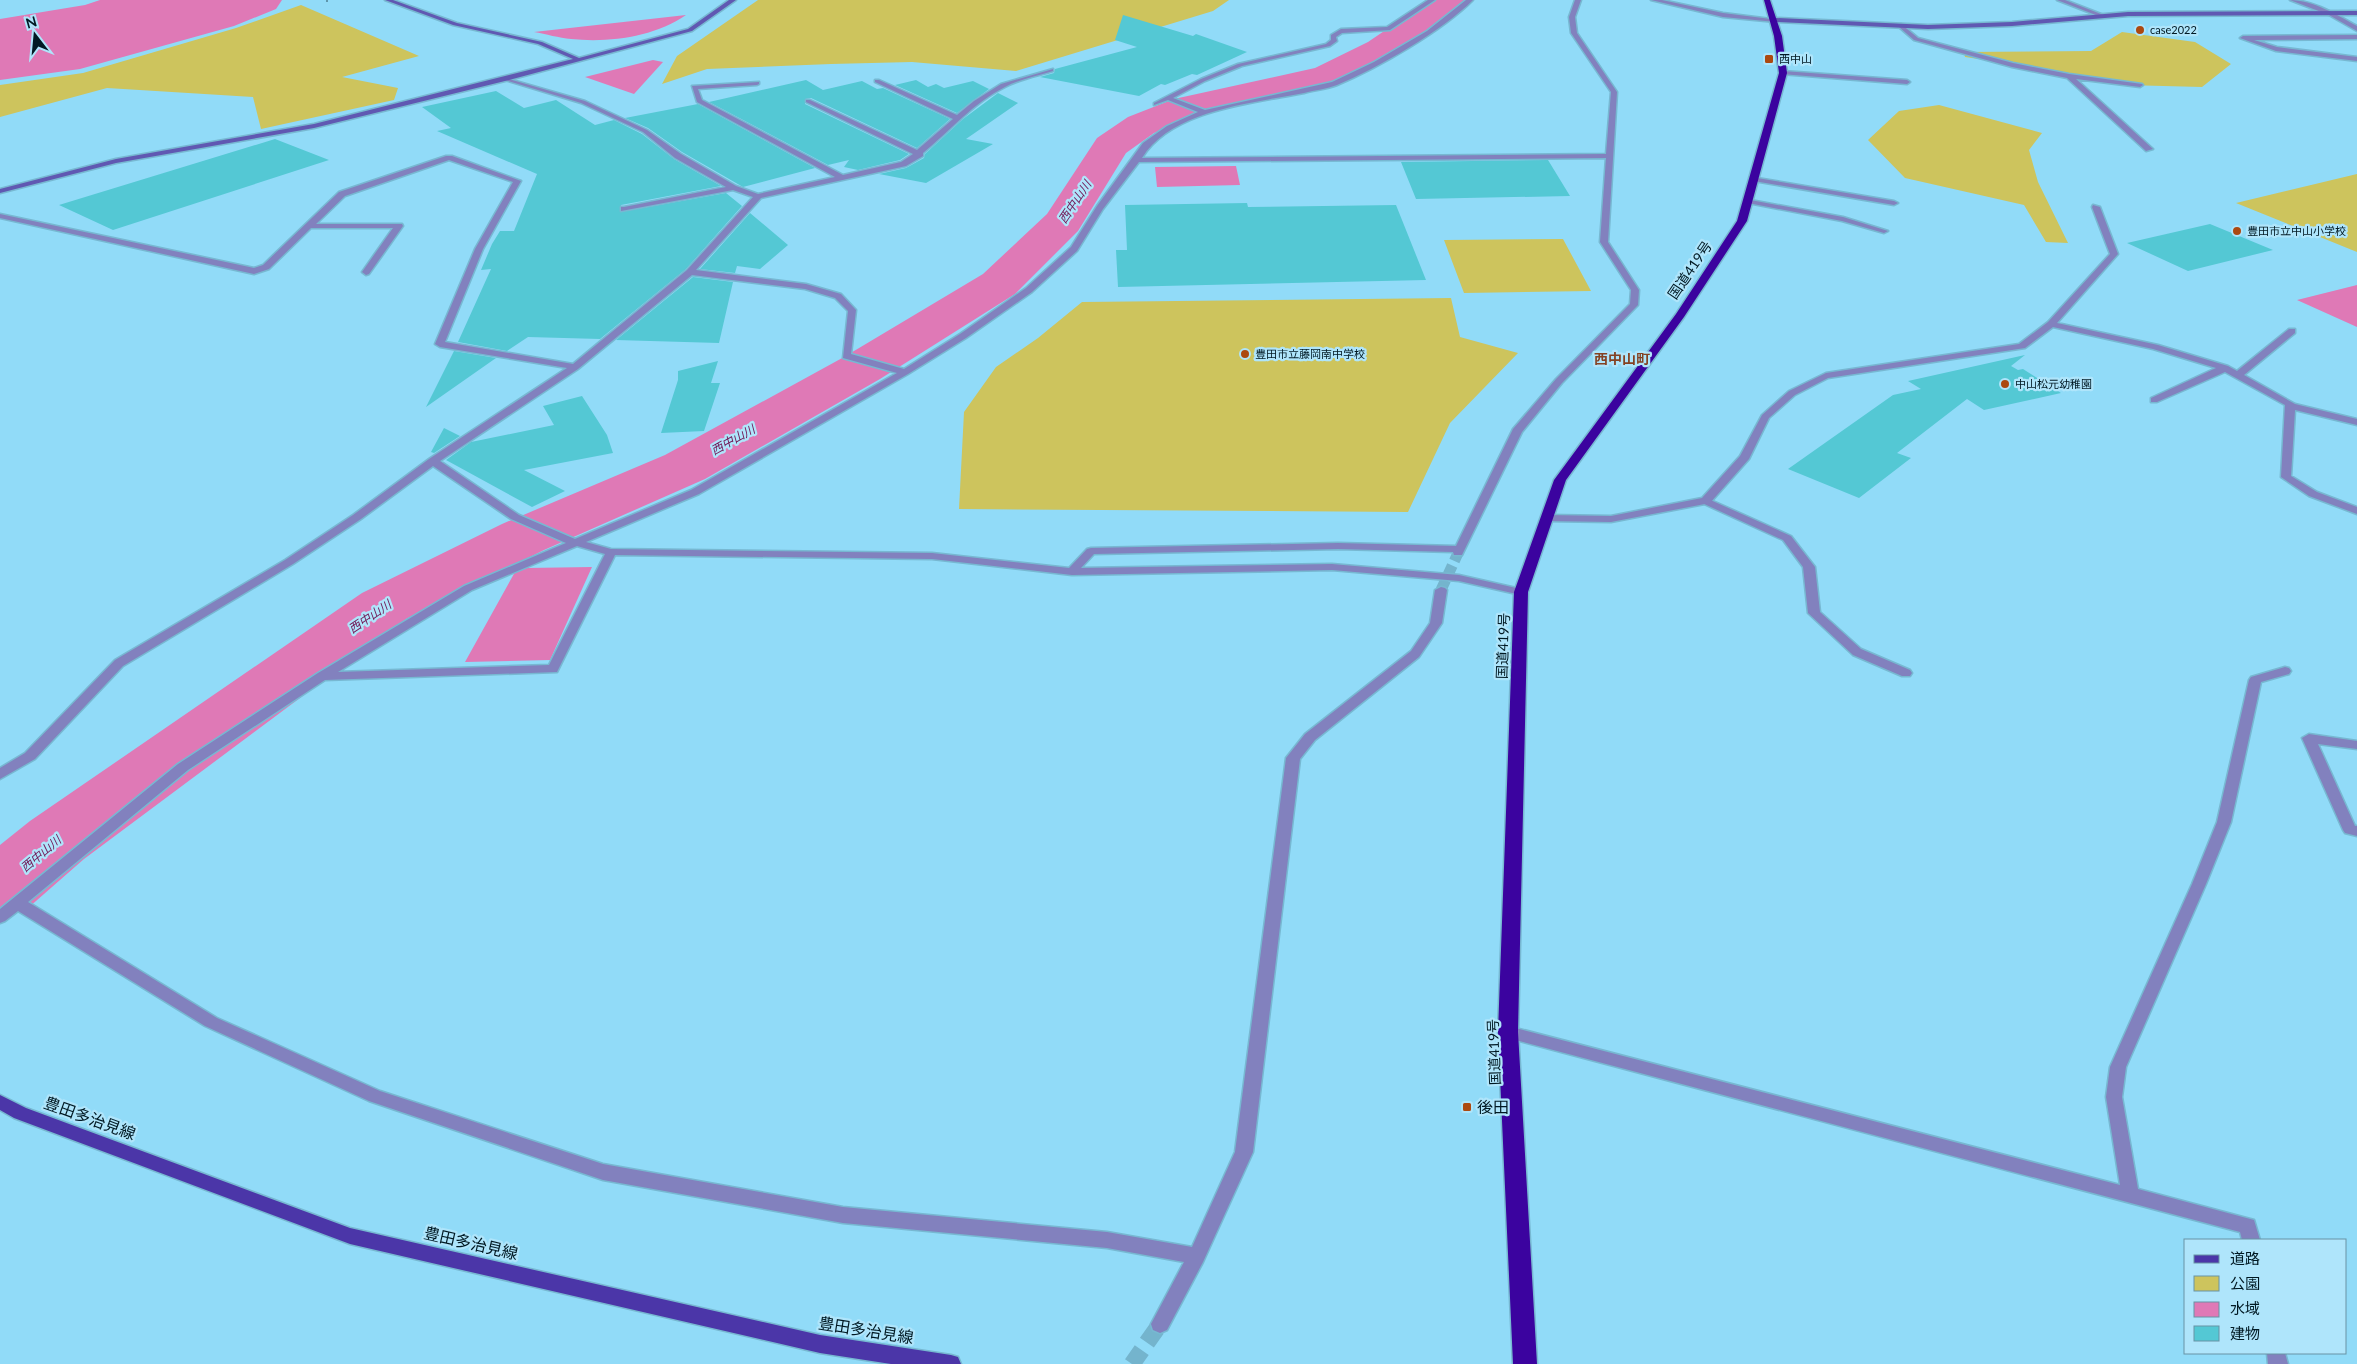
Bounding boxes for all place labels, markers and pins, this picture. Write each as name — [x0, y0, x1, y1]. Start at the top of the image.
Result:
place label: case2022 — [2150, 23, 2197, 36]
marker: case2022 — [2134, 24, 2146, 36]
place label: 西中山 — [1779, 52, 1812, 65]
marker: 西中山 — [1763, 53, 1775, 65]
place label: 豊田市立中山小学校 — [2247, 224, 2346, 237]
marker: 豊田市立中山小学校 — [2231, 225, 2243, 237]
place label: 豊田市立藤岡南中学校 — [1255, 347, 1365, 360]
marker: 豊田市立藤岡南中学校 — [1239, 348, 1251, 360]
place label: 中山松元幼稚園 — [2015, 377, 2092, 390]
marker: 中山松元幼稚園 — [1999, 378, 2011, 390]
place label: 後田 — [1477, 1097, 1509, 1116]
marker: 後田 — [1461, 1101, 1473, 1113]

